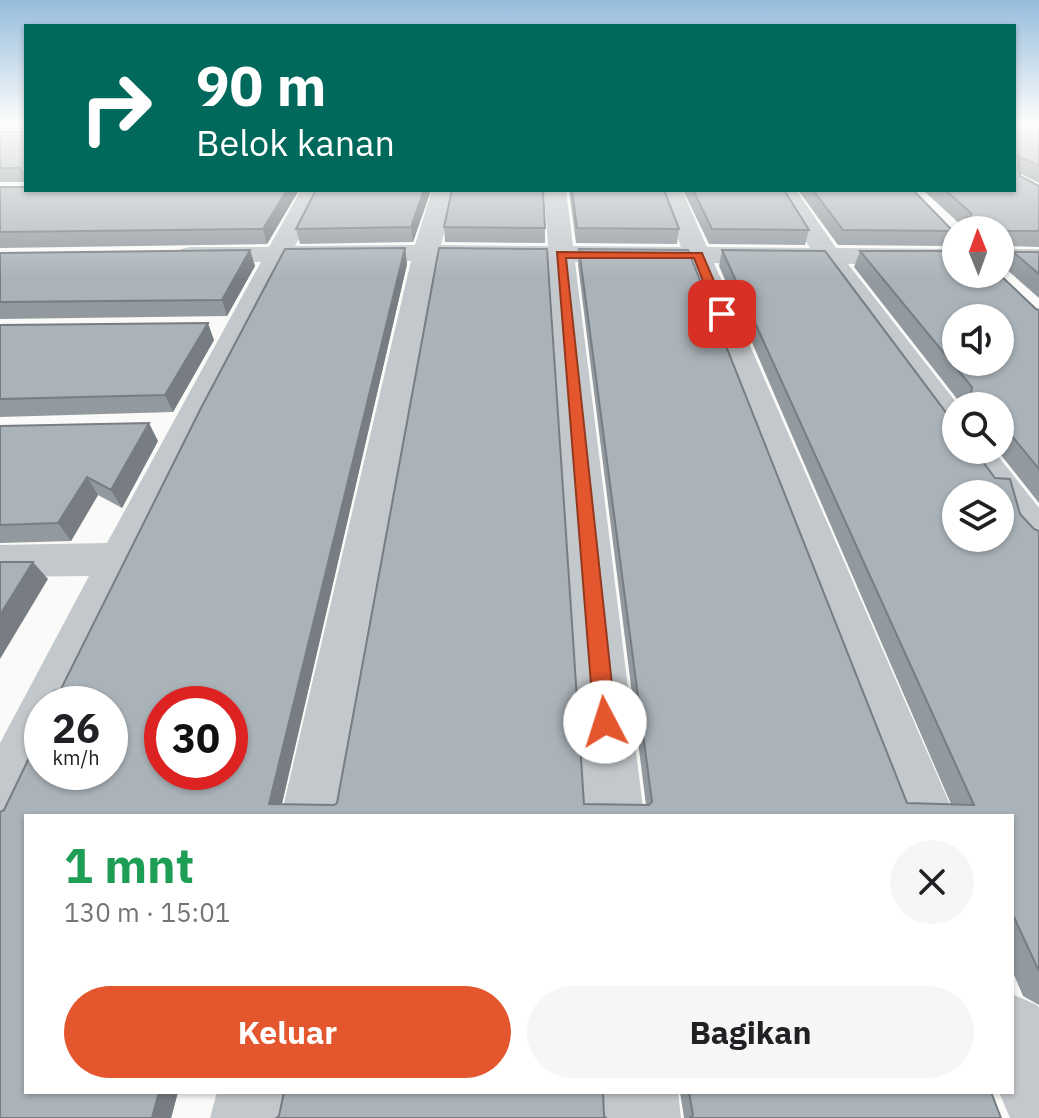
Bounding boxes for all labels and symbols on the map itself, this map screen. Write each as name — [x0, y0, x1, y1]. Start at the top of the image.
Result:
north arrow — [942, 216, 1014, 288]
pin — [688, 280, 756, 348]
position arrow — [563, 680, 647, 764]
speed limit sign: 30 — [144, 686, 248, 790]

